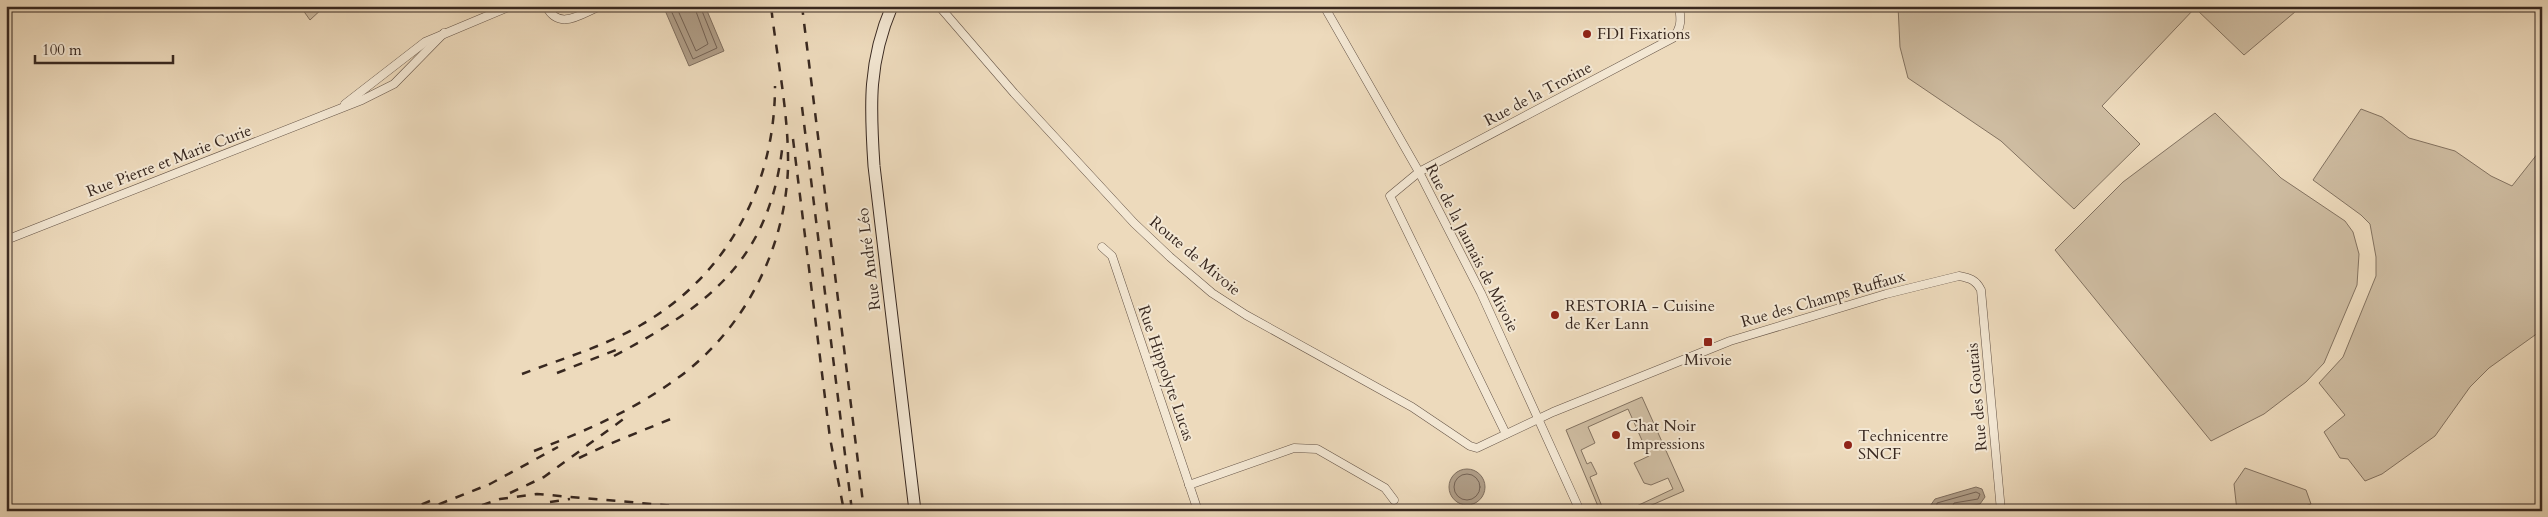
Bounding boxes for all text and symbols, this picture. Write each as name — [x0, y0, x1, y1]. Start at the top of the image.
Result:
place label: FDI Fixations — [1597, 23, 1690, 45]
marker: FDI Fixations — [1581, 28, 1593, 40]
scale bar — [35, 32, 172, 64]
text: 100 m — [42, 40, 82, 60]
street label: Rue de la Trotine — [1480, 56, 1596, 132]
street label: Rue Pierre et Marie Curie — [83, 119, 255, 203]
street label: Rue de la Jaunais de Mivoie — [1420, 160, 1524, 336]
street label: Rue André Léo — [852, 206, 886, 312]
street label: Route de Mivoie — [1145, 211, 1245, 301]
street label: Rue des Champs Ruffaux — [1738, 265, 1908, 333]
place label: RESTORIA - Cuisine de Ker Lann — [1565, 295, 1715, 335]
street label: Rue Hippolyte Lucas — [1132, 302, 1200, 444]
marker: RESTORIA - Cuisine de Ker Lann — [1549, 309, 1561, 321]
marker: Mivoie — [1702, 336, 1714, 348]
street label: Rue des Goutais — [1961, 342, 1993, 452]
place label: Mivoie — [1684, 349, 1732, 371]
place label: Chat Noir Impressions — [1626, 415, 1705, 455]
place label: Technicentre SNCF — [1858, 425, 1948, 465]
marker: Chat Noir Impressions — [1610, 429, 1622, 441]
marker: Technicentre SNCF — [1842, 439, 1854, 451]

